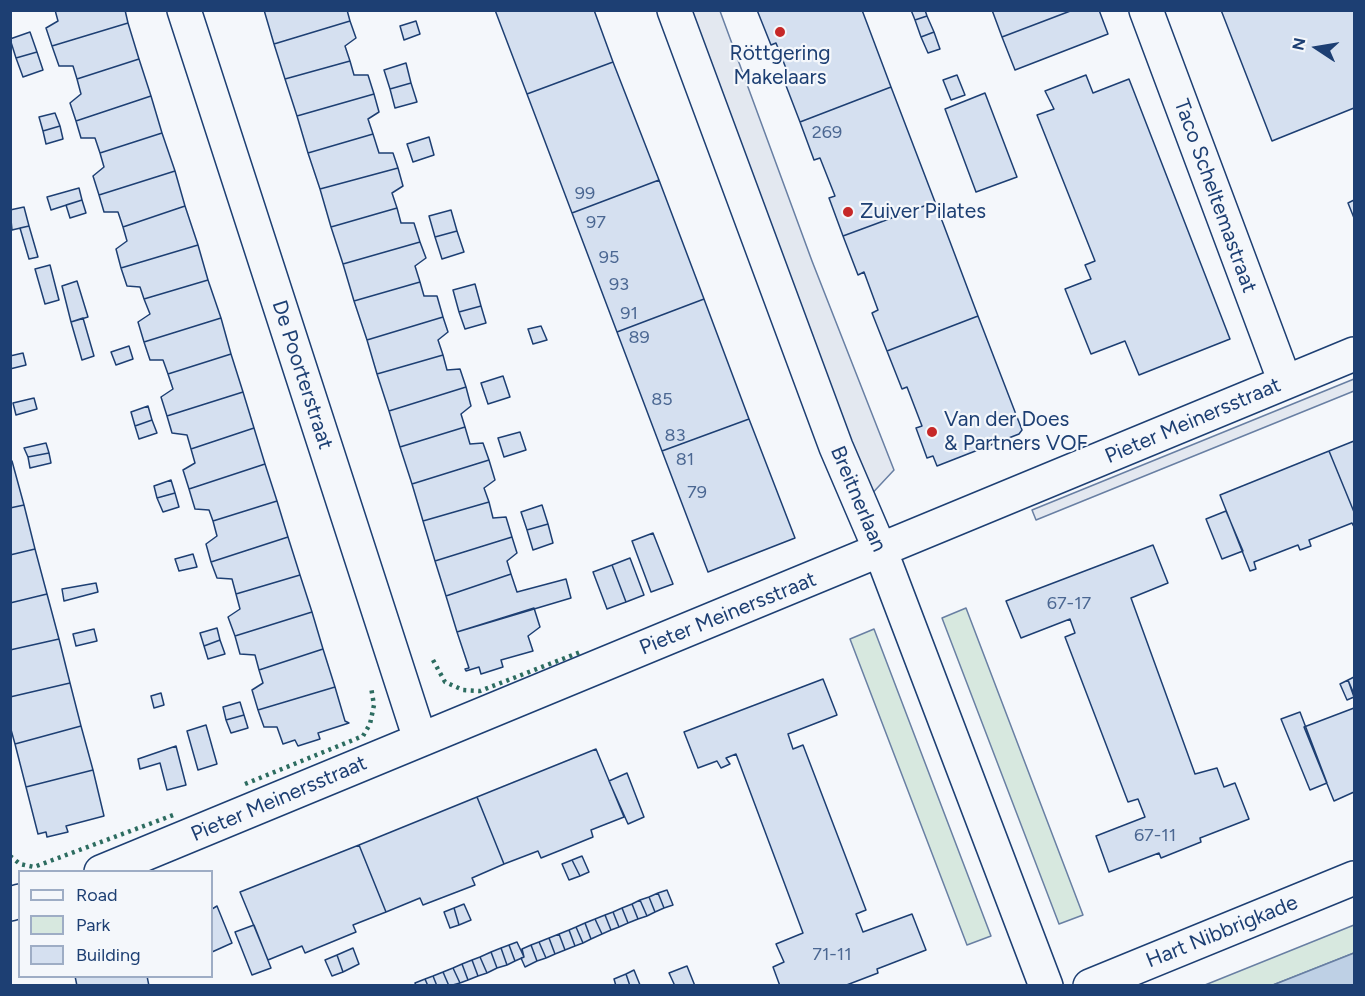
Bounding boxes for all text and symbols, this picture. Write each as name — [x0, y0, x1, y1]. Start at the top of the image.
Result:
north arrow — [1287, 18, 1347, 78]
marker: Röttgering Makelaars — [773, 25, 787, 39]
text: N — [1288, 36, 1309, 52]
place label: Röttgering Makelaars — [730, 41, 830, 91]
street label: Taco Scheltemastraat — [1168, 96, 1262, 296]
house number: 269 — [812, 122, 842, 144]
house number: 99 — [575, 183, 595, 205]
place label: Zuiver Pilates — [860, 199, 986, 225]
marker: Zuiver Pilates — [841, 205, 855, 219]
house number: 97 — [586, 212, 606, 234]
house number: 95 — [599, 247, 619, 269]
house number: 93 — [609, 274, 629, 296]
street label: De Poorterstraat — [266, 297, 338, 453]
house number: 91 — [620, 303, 638, 325]
house number: 89 — [628, 327, 650, 349]
street label: Pieter Meinersstraat — [1101, 373, 1285, 469]
house number: 85 — [651, 389, 673, 411]
place label: Van der Does & Partners VOF — [944, 407, 1088, 457]
house number: 83 — [665, 425, 685, 447]
marker: Van der Does & Partners VOF — [925, 425, 939, 439]
street label: Breitnerlaan — [824, 442, 892, 556]
house number: 81 — [676, 449, 694, 471]
house number: 79 — [687, 482, 707, 504]
street label: Pieter Meinersstraat — [636, 567, 820, 661]
house number: 67-17 — [1047, 593, 1091, 615]
street label: Pieter Meinersstraat — [187, 751, 371, 847]
house number: 67-11 — [1134, 825, 1176, 847]
legend — [18, 870, 213, 978]
text: Road — [76, 884, 117, 906]
street label: Hart Nibbrigkade — [1143, 890, 1301, 974]
text: Park — [76, 914, 110, 936]
text: Building — [76, 944, 141, 966]
house number: 71-11 — [812, 944, 852, 966]

